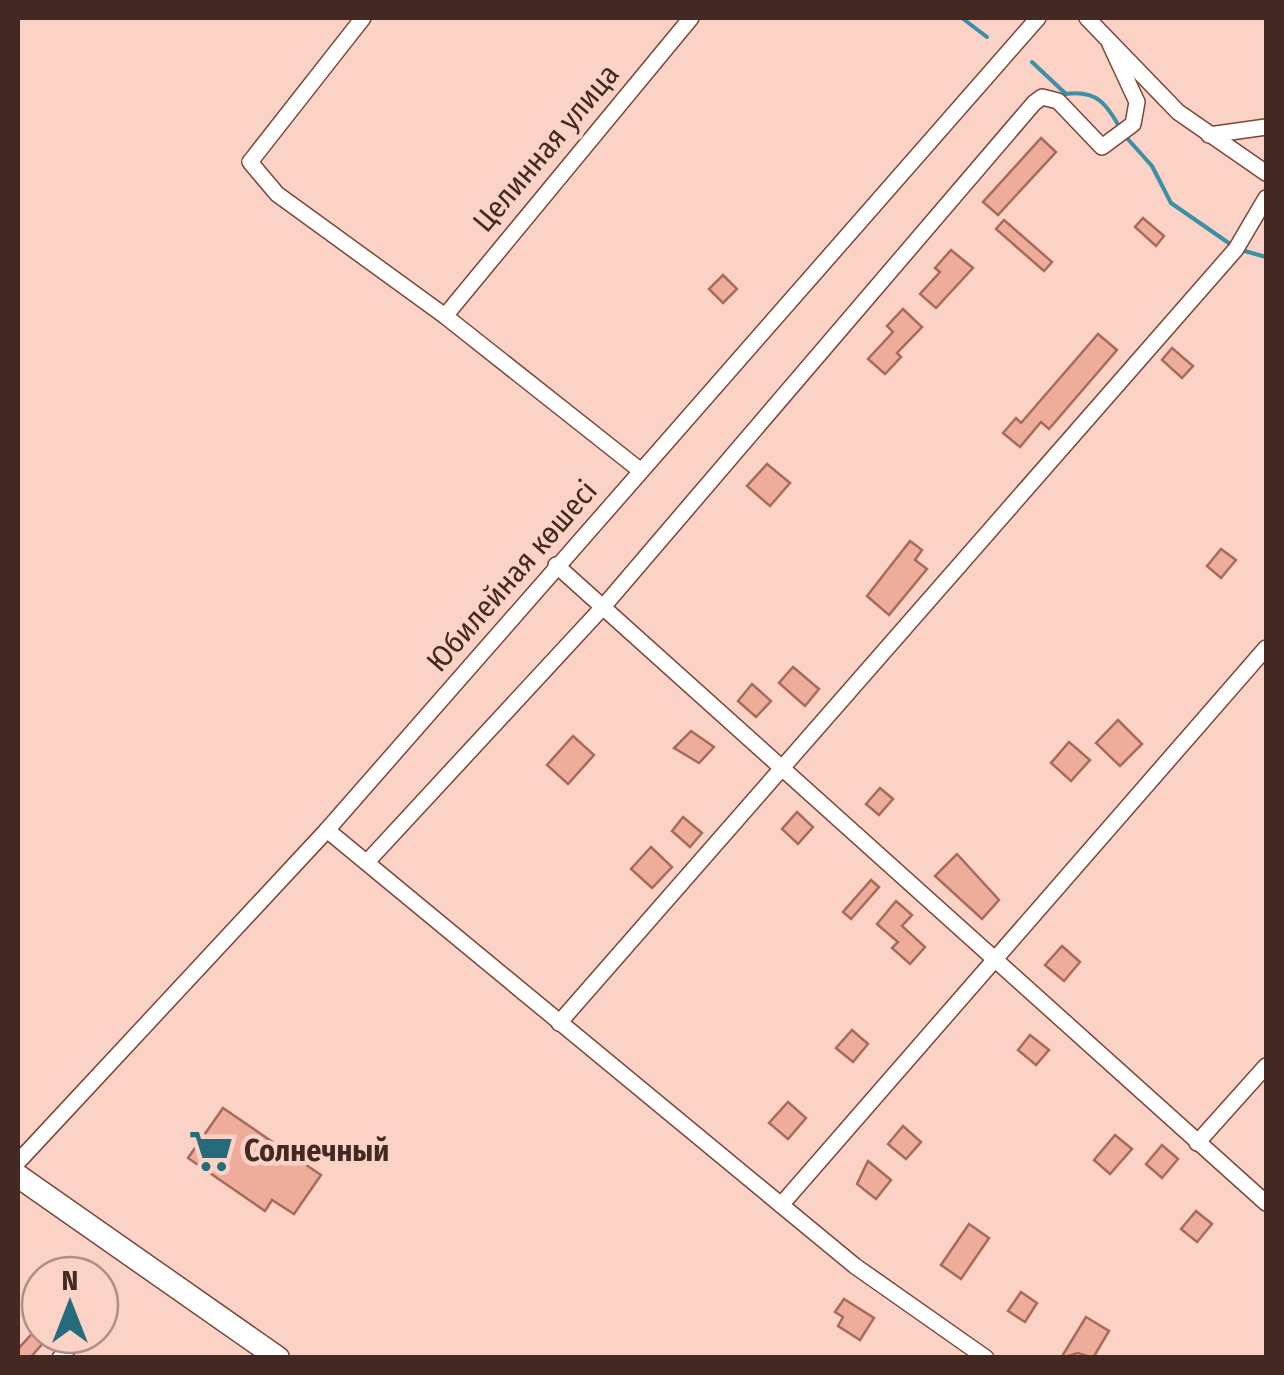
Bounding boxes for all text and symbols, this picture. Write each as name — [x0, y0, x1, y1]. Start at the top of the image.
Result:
street label: Целинная улица — [465, 57, 627, 239]
street label: Юбилейная көшесі — [419, 473, 605, 679]
supermarket icon: Солнечный — [187, 1127, 235, 1175]
place label: Солнечный — [244, 1133, 389, 1169]
north arrow — [20, 1255, 120, 1355]
text: N — [62, 1264, 78, 1297]

